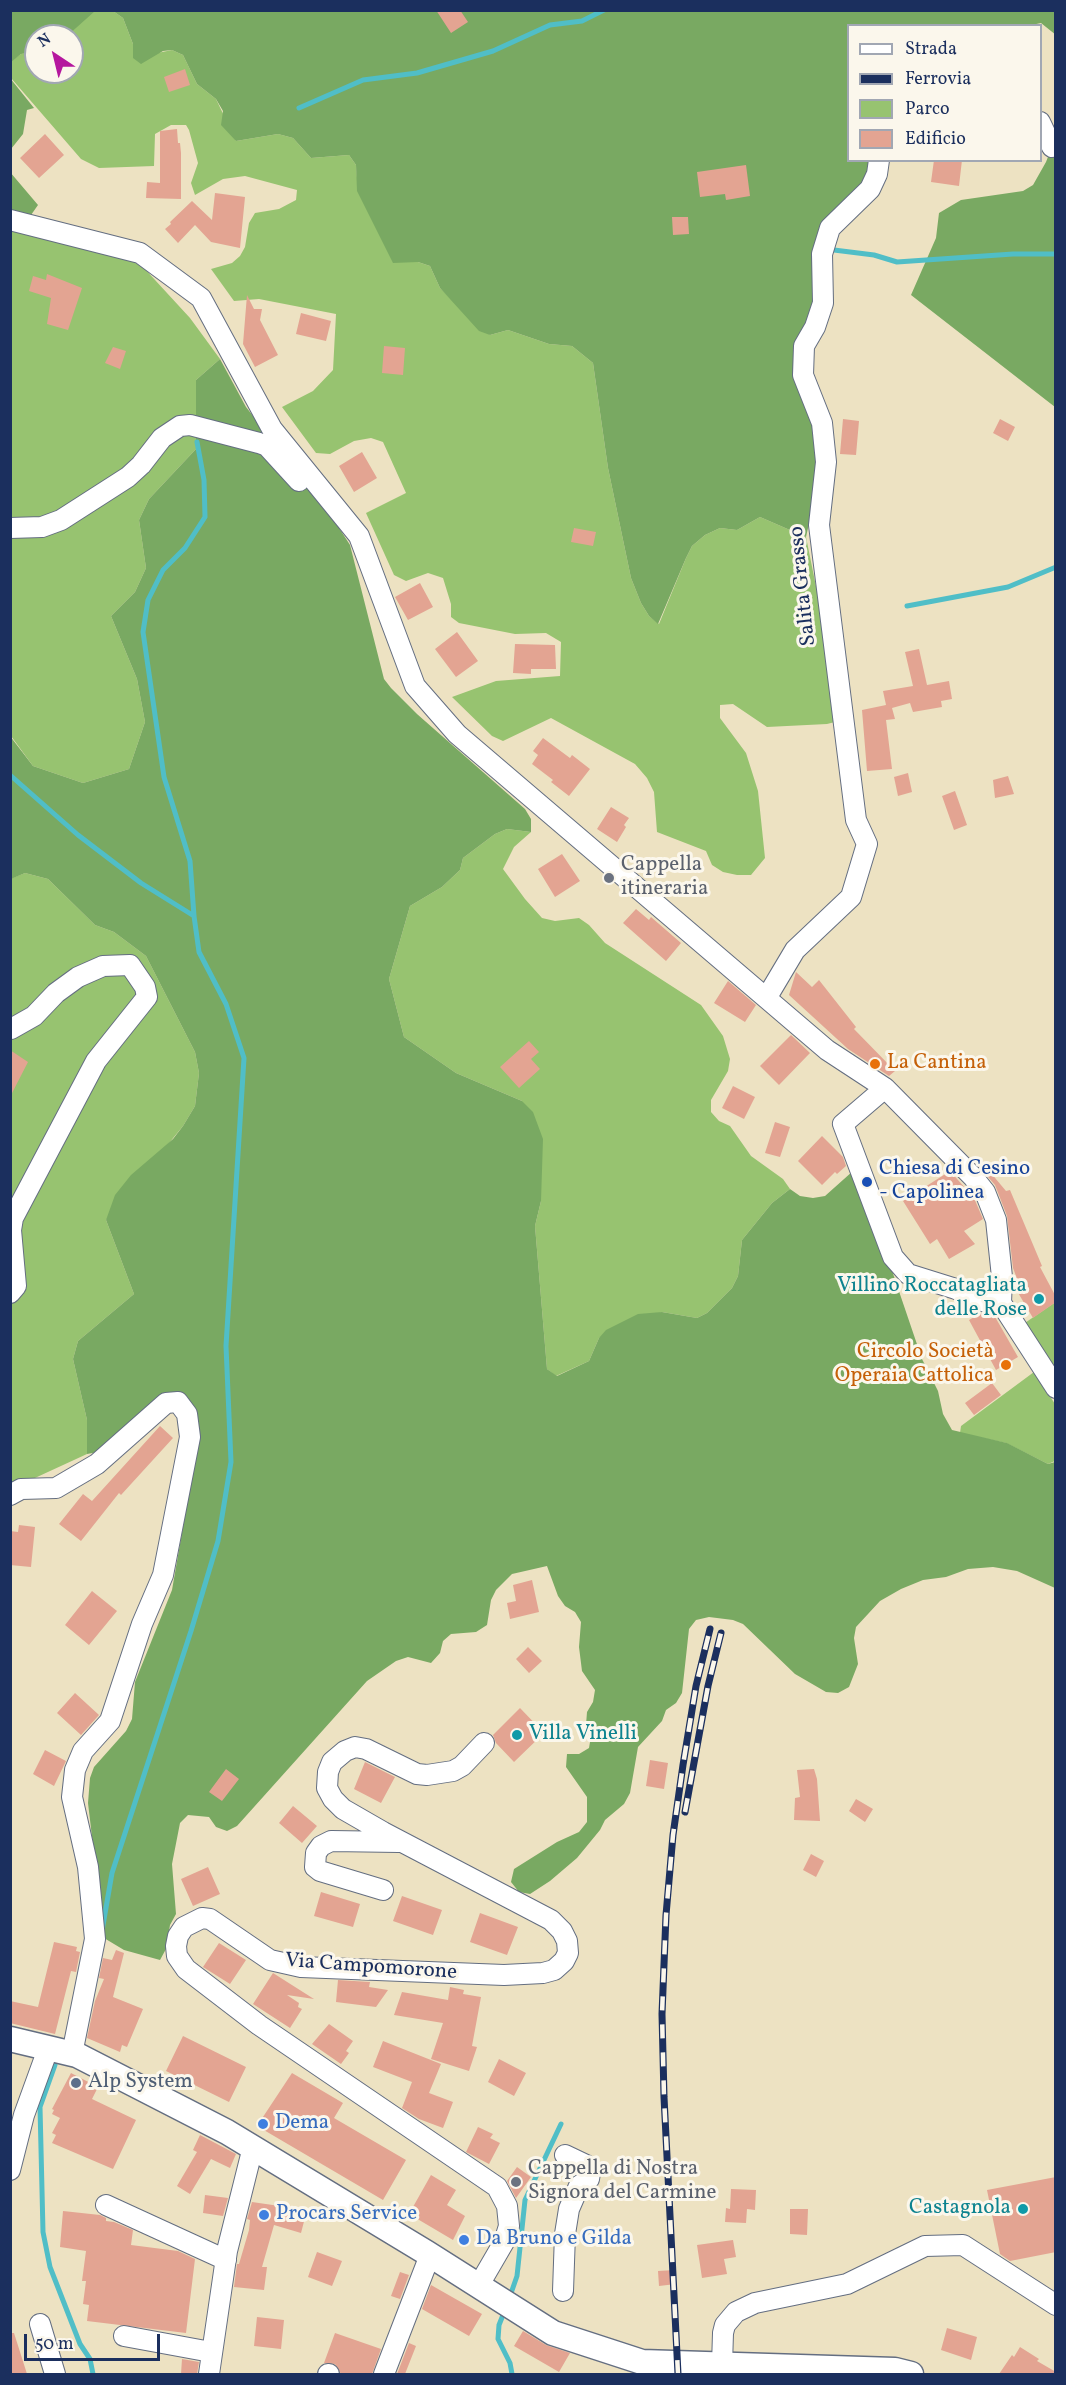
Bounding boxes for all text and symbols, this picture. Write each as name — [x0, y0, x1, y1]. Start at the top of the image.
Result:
north arrow — [24, 24, 84, 84]
legend — [847, 24, 1042, 162]
text: N — [34, 29, 56, 53]
text: Strada — [905, 37, 957, 62]
text: Ferrovia — [905, 67, 971, 92]
text: Parco — [905, 97, 950, 122]
text: Edificio — [905, 127, 966, 152]
street label: Salita Grasso — [785, 525, 823, 647]
place label: Cappella itineraria — [621, 853, 708, 903]
marker: Cappella itineraria — [602, 871, 616, 885]
place label: La Cantina — [887, 1051, 987, 1077]
marker: La Cantina — [868, 1057, 882, 1071]
place label: Chiesa di Cesino - Capolinea — [879, 1157, 1030, 1207]
marker: Chiesa di Cesino - Capolinea — [860, 1175, 874, 1189]
place label: Villino Roccatagliata delle Rose — [837, 1274, 1027, 1324]
marker: Villino Roccatagliata delle Rose — [1032, 1292, 1046, 1306]
place label: Circolo Società Operaia Cattolica — [835, 1340, 994, 1390]
marker: Circolo Società Operaia Cattolica — [999, 1358, 1013, 1372]
place label: Villa Vinelli — [529, 1722, 637, 1748]
marker: Villa Vinelli — [510, 1728, 524, 1742]
street label: Via Campomorone — [284, 1949, 458, 1987]
place label: Alp System — [88, 2070, 193, 2096]
marker: Alp System — [69, 2076, 83, 2090]
place label: Dema — [275, 2111, 329, 2137]
marker: Dema — [256, 2117, 270, 2131]
place label: Cappella di Nostra Signora del Carmine — [528, 2157, 716, 2207]
marker: Cappella di Nostra Signora del Carmine — [509, 2175, 523, 2189]
place label: Castagnola — [909, 2196, 1011, 2222]
place label: Procars Service — [276, 2202, 417, 2228]
marker: Castagnola — [1016, 2202, 1030, 2216]
marker: Procars Service — [257, 2208, 271, 2222]
place label: Da Bruno e Gilda — [476, 2227, 632, 2253]
marker: Da Bruno e Gilda — [457, 2233, 471, 2247]
scale bar — [27, 2322, 164, 2360]
text: 50 m — [35, 2332, 74, 2357]

